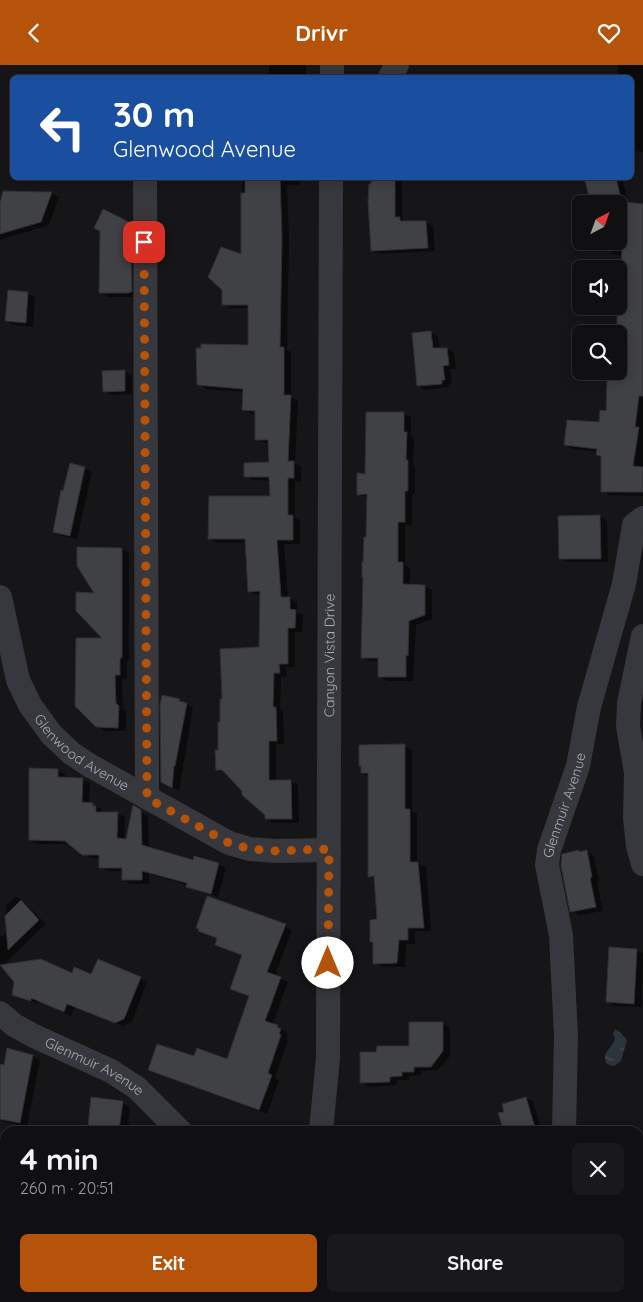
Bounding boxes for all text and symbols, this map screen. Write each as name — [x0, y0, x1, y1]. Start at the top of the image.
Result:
icon: back — [20, 19, 48, 47]
text: Drivr — [295, 19, 348, 47]
icon: heart — [595, 19, 623, 47]
text: 30 m — [113, 92, 195, 136]
icon: left — [30, 95, 95, 160]
text: Glenwood Avenue — [113, 135, 296, 163]
north arrow — [572, 195, 628, 250]
map controls — [572, 195, 627, 380]
pin — [123, 221, 165, 263]
icon: arrive — [130, 228, 158, 256]
button: sound — [572, 260, 627, 315]
button: search — [572, 325, 627, 380]
street label: Canyon Vista Drive — [320, 593, 339, 717]
street label: Glenwood Avenue — [30, 710, 132, 795]
street label: Glenmuir Avenue — [539, 751, 589, 859]
position arrow — [301, 936, 353, 988]
street label: Glenmuir Avenue — [42, 1033, 148, 1099]
text: 4 min — [20, 1140, 99, 1178]
button: close — [572, 1143, 624, 1195]
text: 260 m · 20:51 — [20, 1178, 114, 1198]
button: Exit — [20, 1234, 317, 1292]
button: Share — [327, 1234, 624, 1292]

